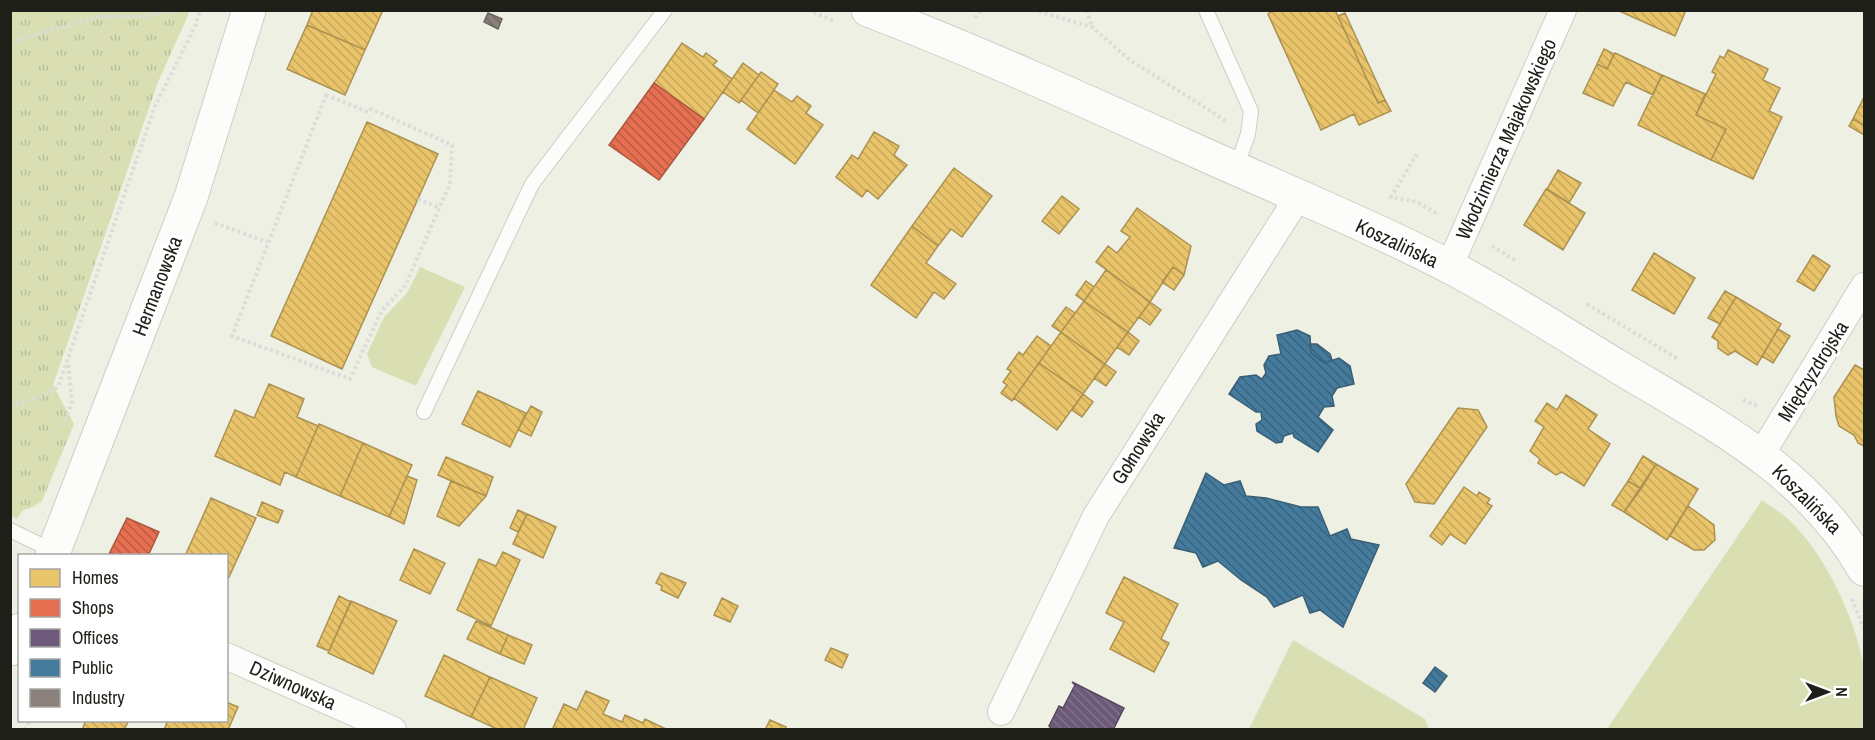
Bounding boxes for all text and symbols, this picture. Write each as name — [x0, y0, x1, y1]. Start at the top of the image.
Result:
street label: Włodzimierza Majakowskiego — [1449, 34, 1562, 244]
street label: Koszalińska — [1351, 212, 1443, 273]
street label: Hermanowska — [125, 232, 188, 340]
street label: Międzyzdrojska — [1771, 315, 1854, 426]
street label: Gołnowska — [1105, 406, 1171, 489]
street label: Koszalińska — [1767, 458, 1848, 539]
legend — [18, 554, 228, 722]
text: Homes — [72, 565, 119, 590]
text: Shops — [72, 595, 114, 620]
text: Offices — [72, 625, 119, 650]
street label: Dziwnowska — [246, 653, 341, 716]
text: Public — [72, 655, 113, 680]
north arrow — [1797, 662, 1857, 722]
text: Industry — [72, 685, 125, 710]
text: N — [1831, 687, 1853, 697]

